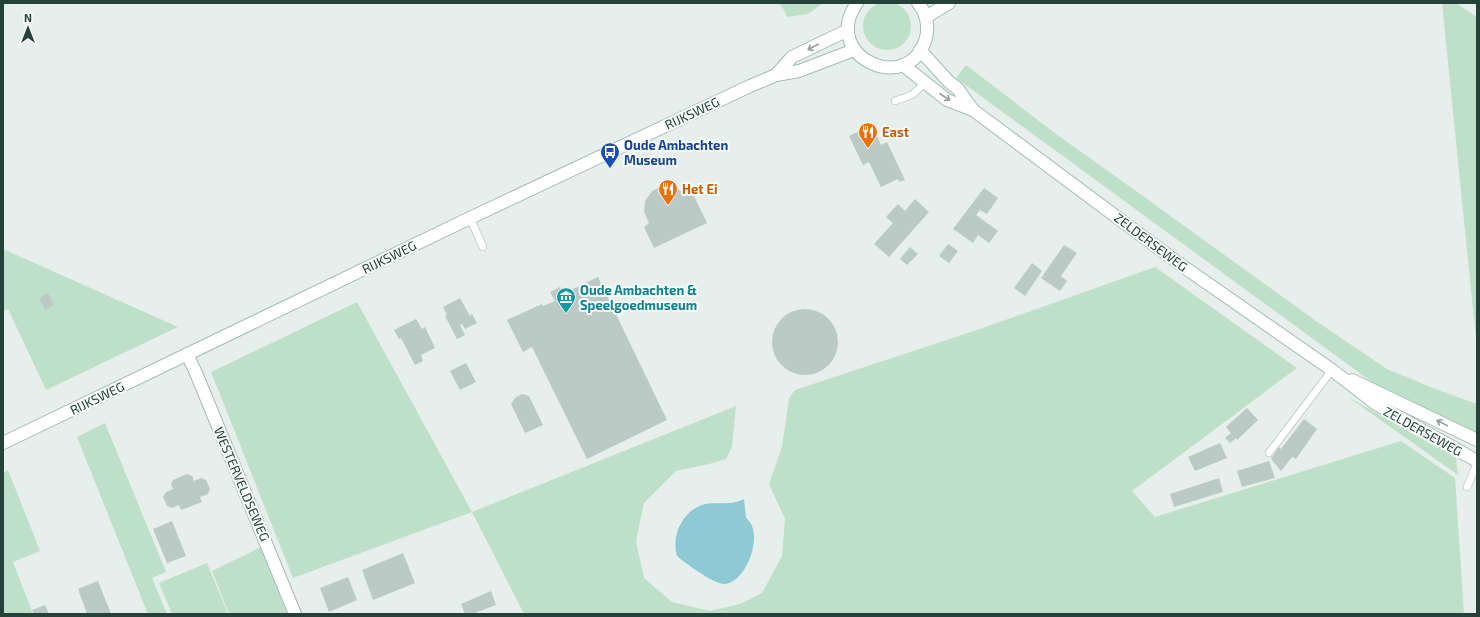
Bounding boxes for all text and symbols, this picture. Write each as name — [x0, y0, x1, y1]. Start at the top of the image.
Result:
north arrow — [8, 8, 48, 48]
text: N — [24, 11, 32, 24]
one-way arrow — [807, 44, 819, 51]
street label: RIJKSWEG — [662, 93, 722, 133]
one-way arrow — [939, 93, 950, 102]
restaurant icon: East — [857, 121, 879, 149]
place label: East — [882, 124, 910, 140]
place label: Oude Ambachten Museum — [624, 137, 728, 168]
bus stop icon: Oude Ambachten Museum — [599, 141, 621, 169]
restaurant icon: Het Ei — [657, 178, 679, 206]
place label: Het Ei — [682, 181, 718, 197]
street label: ZELDERSEWEG — [1111, 209, 1191, 275]
street label: RIJKSWEG — [359, 237, 419, 277]
place label: Oude Ambachten & Speelgoedmuseum — [580, 282, 697, 313]
museum icon: Oude Ambachten & Speelgoedmuseum — [555, 286, 577, 314]
street label: RIJKSWEG — [67, 378, 127, 418]
street label: ZELDERSEWEG — [1381, 403, 1465, 459]
one-way arrow — [1436, 419, 1448, 426]
street label: WESTERVELDSEWEG — [211, 424, 273, 544]

